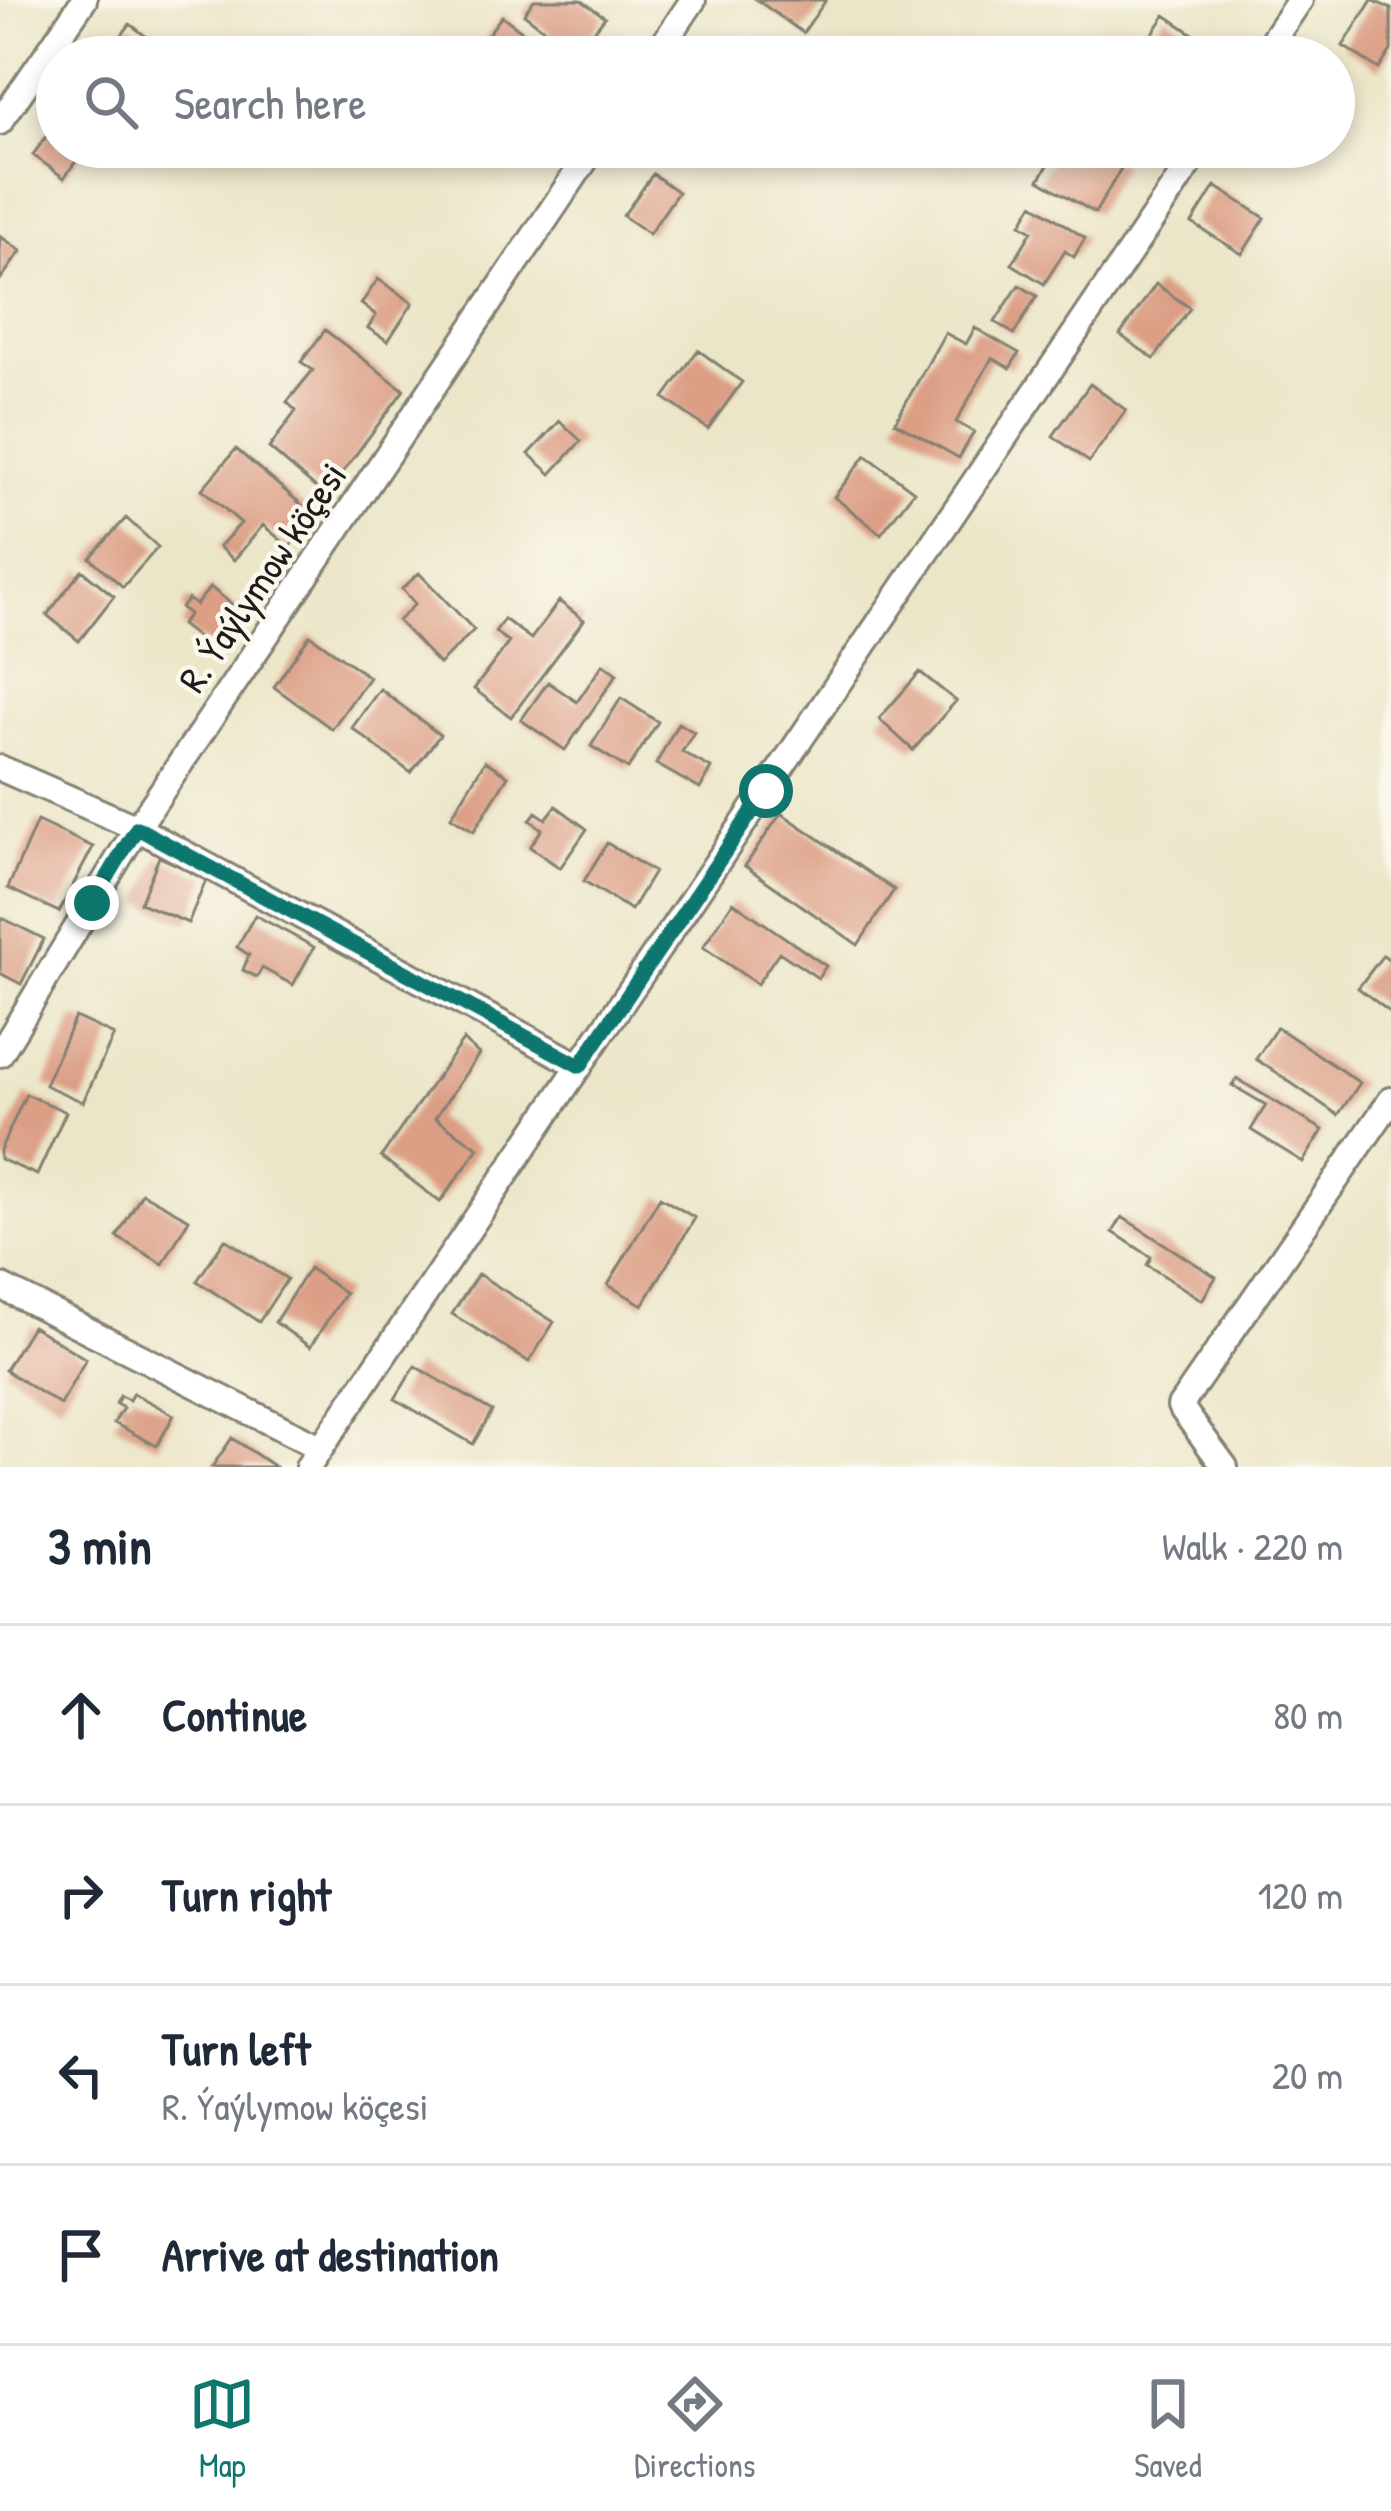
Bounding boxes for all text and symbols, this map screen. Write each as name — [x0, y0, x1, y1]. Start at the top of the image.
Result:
search box — [36, 36, 1355, 168]
icon: search — [78, 69, 144, 135]
text: Search here — [174, 72, 366, 133]
street label: R. Ýaýlymow köçesi — [165, 451, 358, 702]
route start — [739, 764, 793, 818]
route end — [65, 876, 119, 930]
text: 3 min — [48, 1511, 152, 1580]
text: Walk · 220 m — [1162, 1519, 1343, 1572]
icon: ahead — [48, 1682, 114, 1748]
text: Continue — [162, 1684, 307, 1745]
text: 80 m — [1273, 1688, 1343, 1741]
icon: right — [48, 1862, 114, 1928]
text: Turn right — [162, 1864, 331, 1925]
text: 120 m — [1258, 1868, 1343, 1921]
text: Turn left — [162, 2018, 311, 2079]
icon: left — [48, 2042, 114, 2108]
text: 20 m — [1272, 2048, 1343, 2101]
text: R. Ýaýlymow köçesi — [162, 2079, 429, 2132]
icon: arrive — [48, 2222, 114, 2288]
text: Arrive at destination — [162, 2224, 499, 2285]
tab: Map — [189, 2371, 255, 2487]
tab: Directions — [634, 2371, 756, 2487]
tab: Saved — [1134, 2371, 1202, 2487]

